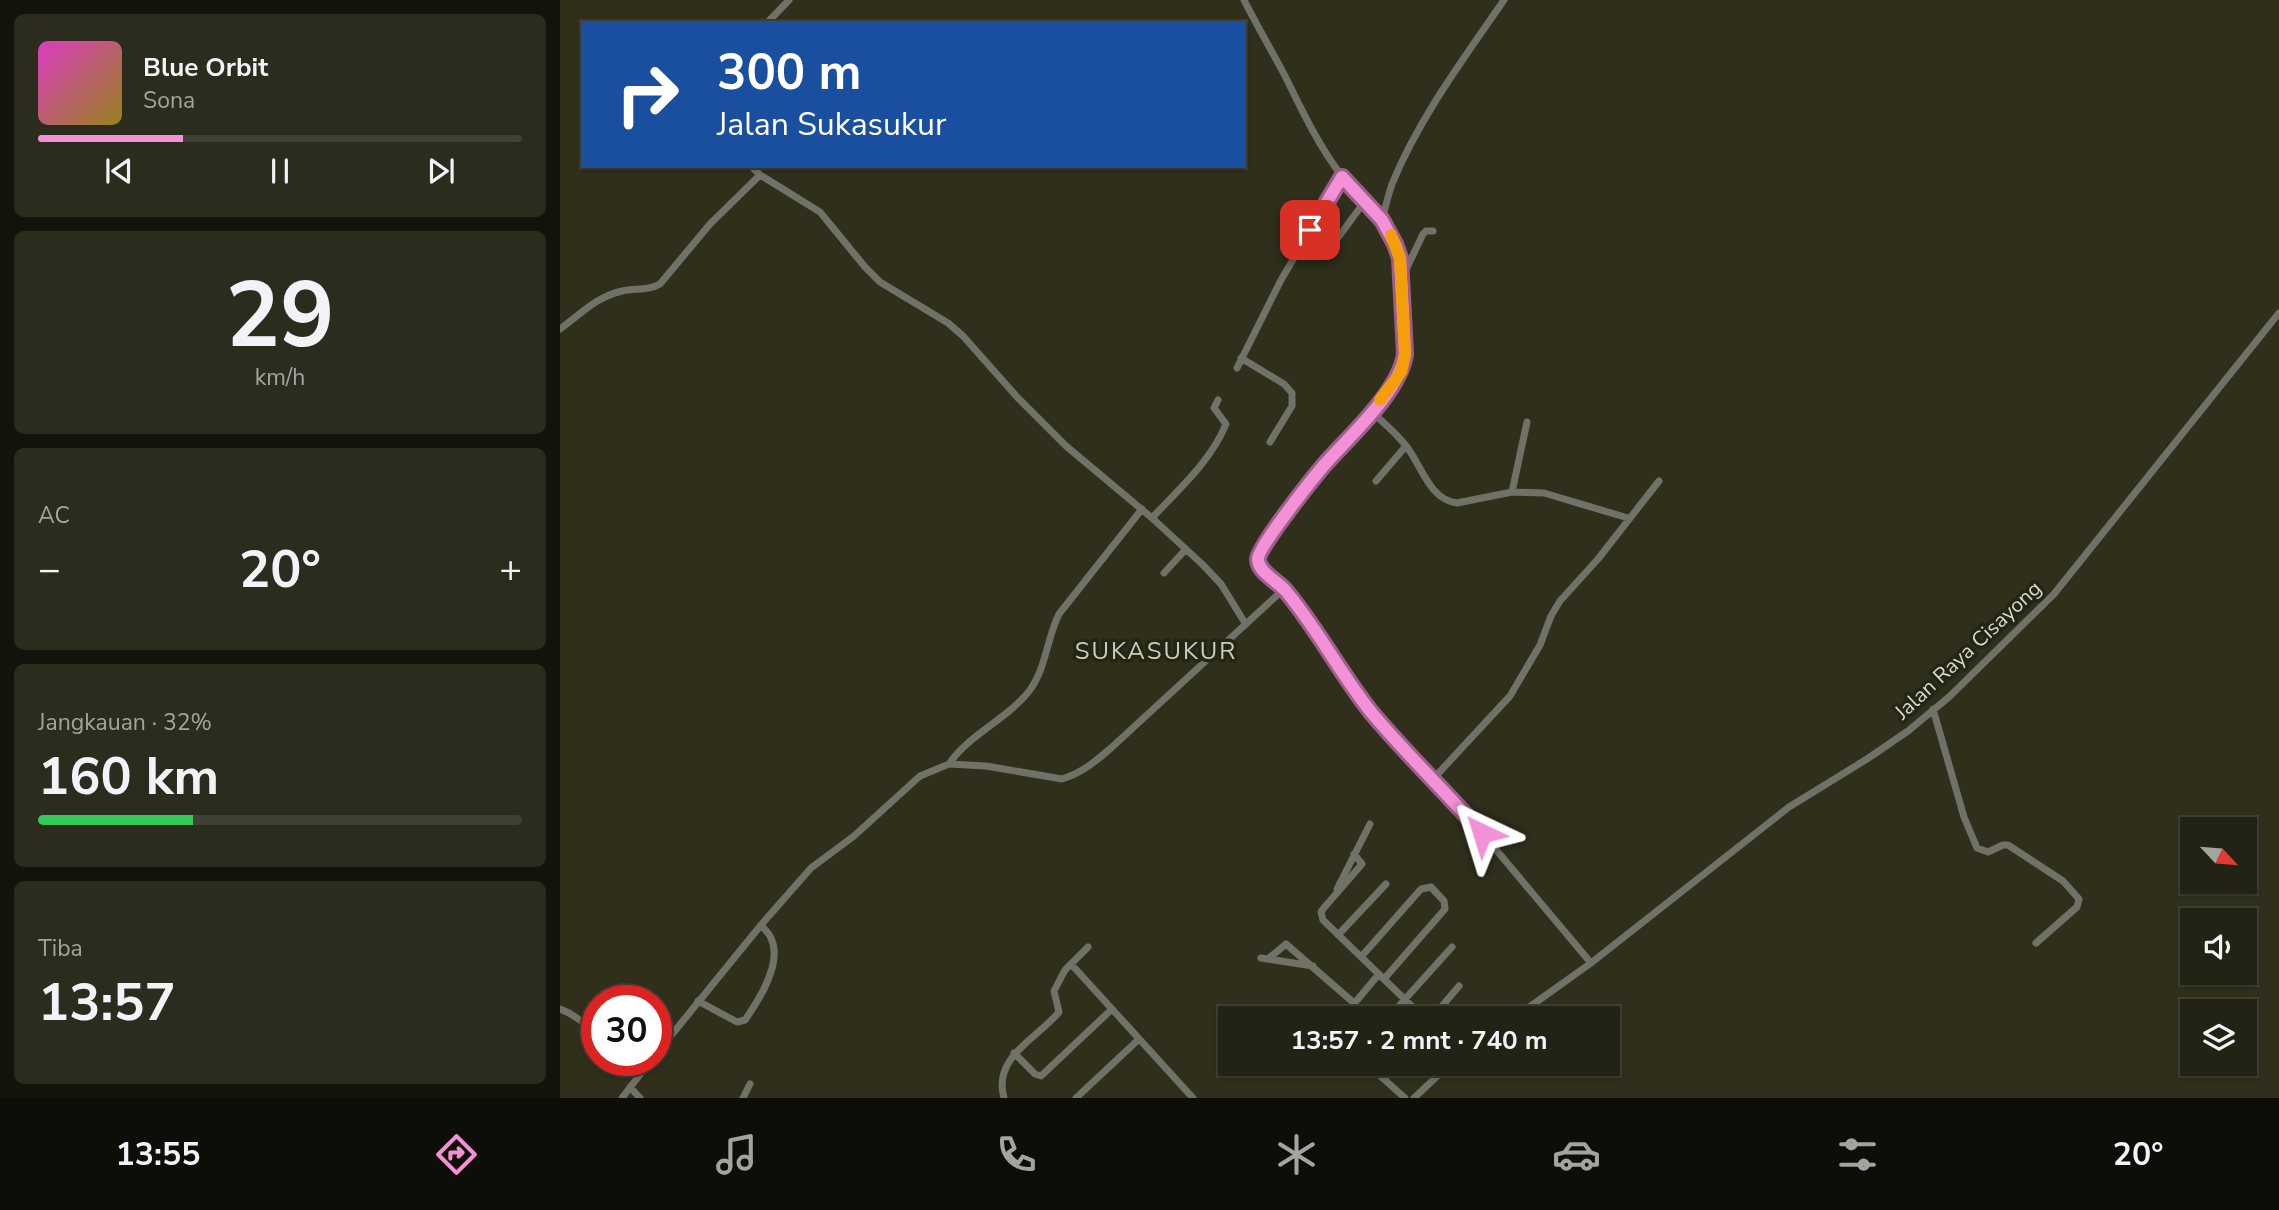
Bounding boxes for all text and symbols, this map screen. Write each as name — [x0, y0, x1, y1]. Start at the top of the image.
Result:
text: 300 m — [717, 39, 861, 106]
icon: right — [602, 49, 693, 140]
text: Blue Orbit — [143, 50, 268, 85]
text: Sona — [143, 85, 195, 116]
text: Jalan Sukasukur — [717, 103, 946, 146]
icon: previous — [100, 152, 138, 190]
icon: pause — [261, 152, 299, 190]
icon: next — [422, 152, 460, 190]
pin — [1280, 200, 1340, 260]
icon: arrive — [1291, 211, 1329, 249]
text: 29 — [225, 254, 335, 378]
text: km/h — [255, 362, 305, 393]
text: AC — [38, 500, 70, 531]
text: 20° — [239, 534, 321, 605]
text: − — [38, 544, 61, 595]
text: + — [499, 544, 522, 595]
street label: Jalan Raya Cisayong — [1888, 574, 2048, 726]
district label: SUKASUKUR — [1075, 635, 1237, 667]
text: Jangkauan · 32% — [38, 707, 212, 738]
text: 160 km — [38, 741, 219, 812]
position arrow — [1445, 796, 1519, 870]
north arrow — [2180, 817, 2258, 894]
map controls — [2180, 817, 2257, 1076]
button: sound — [2180, 908, 2257, 985]
text: Tiba — [38, 933, 83, 964]
text: 13:57 — [38, 967, 176, 1038]
speed limit sign: 30 — [581, 985, 672, 1076]
button: layers — [2180, 999, 2257, 1076]
text: 13:57 · 2 mnt · 740 m — [1290, 1023, 1548, 1058]
icon: directions — [432, 1130, 481, 1179]
icon: music — [712, 1130, 761, 1179]
icon: phone — [992, 1130, 1041, 1179]
icon: climate — [1272, 1130, 1321, 1179]
icon: car — [1552, 1130, 1601, 1179]
icon: filters — [1833, 1130, 1882, 1179]
text: 13:55 — [116, 1133, 200, 1176]
text: 20° — [2113, 1133, 2163, 1176]

